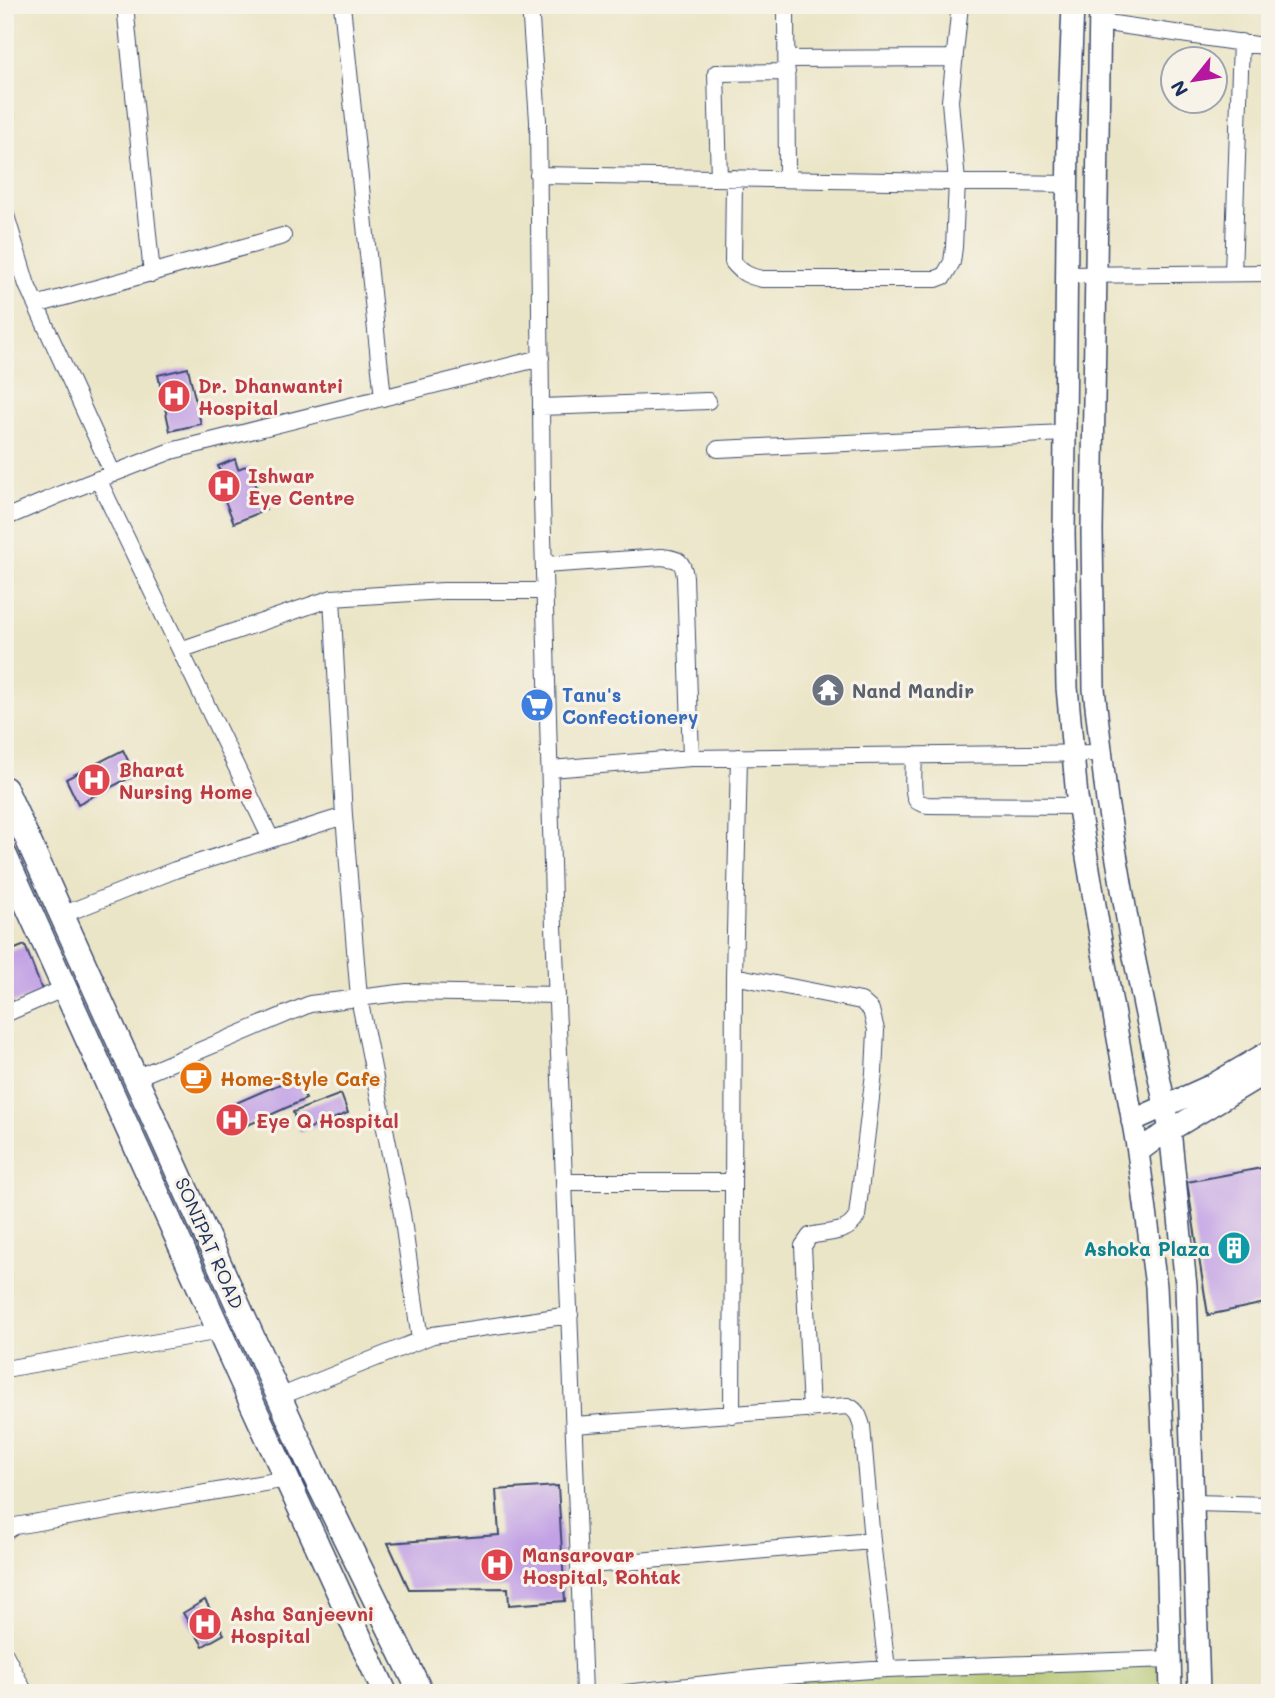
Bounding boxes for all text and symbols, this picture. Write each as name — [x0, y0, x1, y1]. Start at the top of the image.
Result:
north arrow — [1160, 46, 1230, 116]
text: N — [1164, 76, 1193, 101]
place label: Dr. Dhanwantri Hospital — [198, 373, 343, 420]
hospital icon: Dr. Dhanwantri Hospital — [155, 377, 193, 415]
place label: Ishwar Eye Centre — [248, 463, 355, 510]
hospital icon: Ishwar Eye Centre — [205, 467, 243, 505]
temple icon: Nand Mandir — [809, 671, 847, 709]
place label: Nand Mandir — [852, 678, 974, 703]
place label: Tanu's Confectionery — [562, 682, 698, 729]
supermarket icon: Tanu's Confectionery — [518, 686, 556, 724]
place label: Bharat Nursing Home — [119, 757, 253, 804]
hospital icon: Bharat Nursing Home — [75, 761, 113, 799]
cafe icon: Home-Style Cafe — [177, 1059, 215, 1097]
place label: Home-Style Cafe — [220, 1066, 380, 1091]
hospital icon: Eye Q Hospital — [213, 1101, 251, 1139]
place label: Eye Q Hospital — [256, 1108, 399, 1133]
street label: SONIPAT ROAD — [170, 1173, 250, 1313]
building icon: Ashoka Plaza — [1215, 1229, 1253, 1267]
place label: Ashoka Plaza — [1084, 1236, 1210, 1261]
place label: Mansarovar Hospital, Rohtak — [522, 1542, 681, 1589]
hospital icon: Mansarovar Hospital, Rohtak — [478, 1546, 516, 1584]
place label: Asha Sanjeevni Hospital — [230, 1601, 374, 1648]
hospital icon: Asha Sanjeevni Hospital — [186, 1605, 224, 1643]

